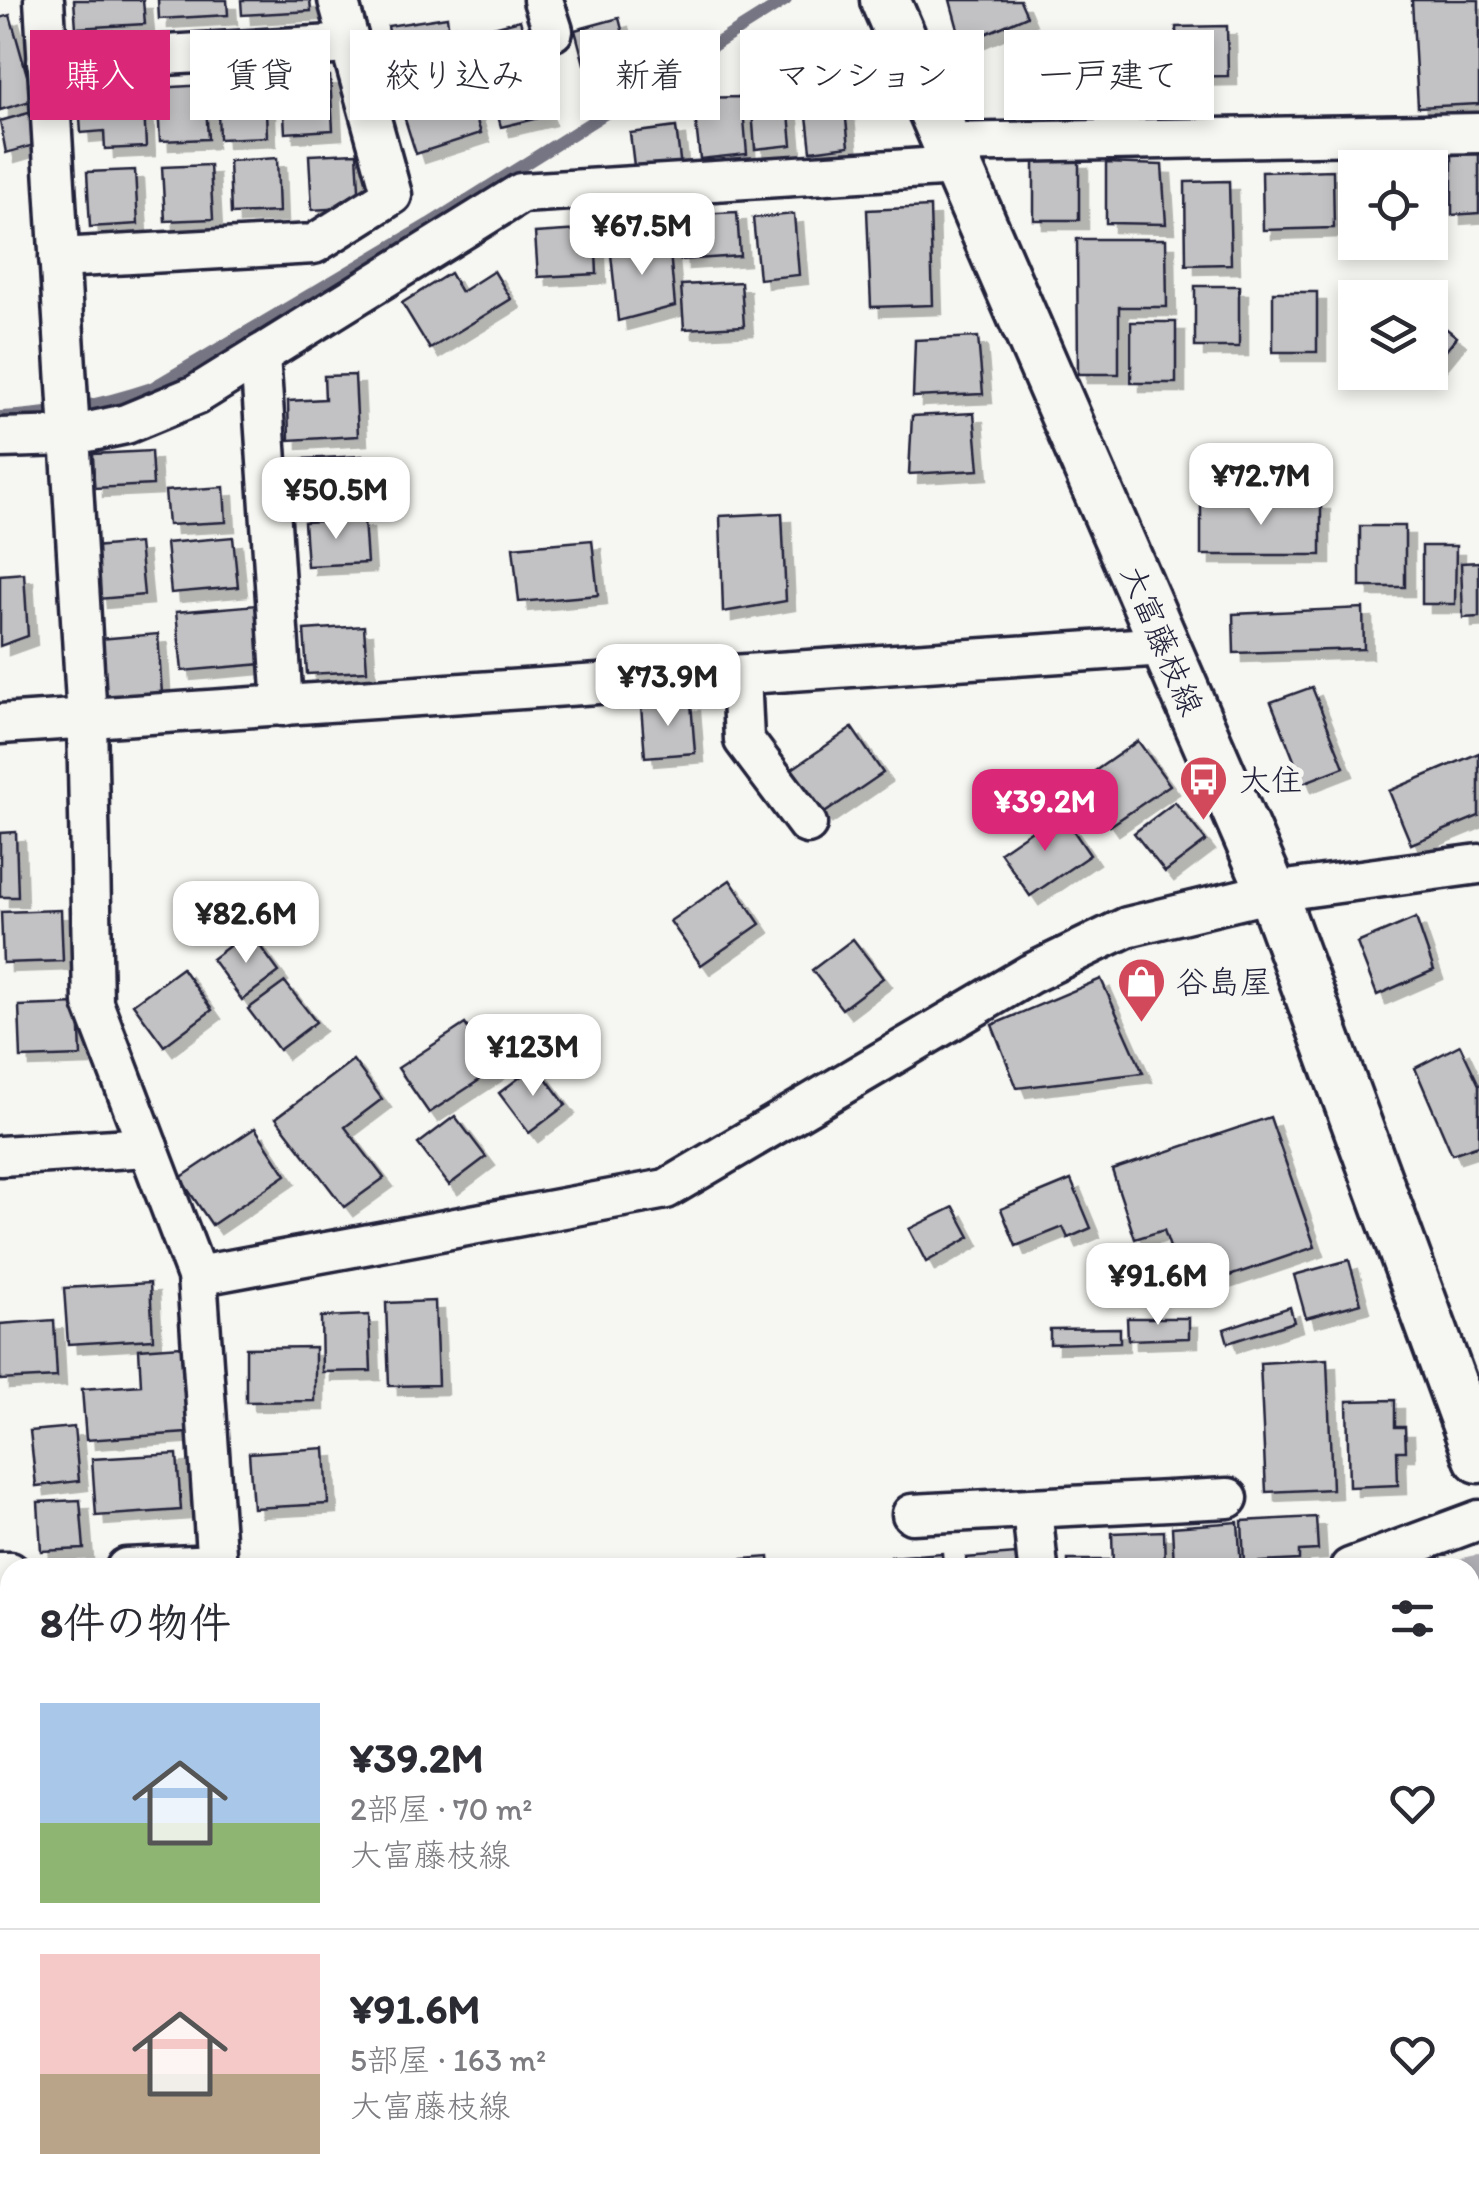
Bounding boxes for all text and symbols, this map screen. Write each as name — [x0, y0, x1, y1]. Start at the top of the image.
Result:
chip: 購入 — [30, 30, 170, 120]
chip: 賃貸 — [190, 30, 330, 120]
chip: 絞り込み — [350, 30, 560, 120]
chip: 新着 — [580, 30, 720, 120]
chip: マンション — [740, 30, 984, 120]
chip: 一戸建て — [1004, 30, 1214, 120]
map controls — [1338, 150, 1448, 390]
button: locate — [1338, 150, 1448, 260]
pin: ¥67.5M — [561, 193, 723, 278]
text: ¥67.5M — [592, 206, 692, 244]
button: layers — [1338, 280, 1448, 390]
pin: ¥72.7M — [1180, 443, 1342, 528]
text: ¥72.7M — [1211, 456, 1311, 494]
pin: ¥50.5M — [255, 457, 417, 542]
text: ¥50.5M — [284, 470, 388, 508]
street label: 大富藤枝線 — [1113, 559, 1211, 721]
pin: ¥73.9M — [587, 644, 749, 729]
text: ¥73.9M — [618, 657, 719, 695]
bus stop icon: 大住 — [1178, 754, 1230, 822]
place label: 大住 — [1239, 761, 1303, 799]
pin: ¥39.2M — [964, 769, 1126, 854]
text: ¥39.2M — [994, 782, 1096, 820]
pin: ¥82.6M — [165, 881, 327, 966]
text: ¥82.6M — [195, 894, 297, 932]
shop icon: 谷島屋 — [1115, 956, 1167, 1024]
place label: 谷島屋 — [1176, 963, 1272, 1001]
pin: ¥123M — [463, 1014, 603, 1099]
text: ¥123M — [487, 1027, 579, 1065]
pin: ¥91.6M — [1077, 1243, 1239, 1328]
text: ¥91.6M — [1108, 1256, 1208, 1294]
icon: filters — [1385, 1591, 1440, 1646]
text: 8件の物件 — [40, 1597, 231, 1648]
text: ¥39.2M — [350, 1732, 484, 1783]
icon: home — [120, 1743, 240, 1863]
icon: heart — [1385, 1776, 1440, 1831]
text: 2部屋 · 70 m² — [350, 1790, 533, 1828]
text: 大富藤枝線 — [350, 1836, 510, 1874]
text: ¥91.6M — [350, 1983, 481, 2034]
icon: home — [120, 1994, 240, 2114]
icon: heart — [1385, 2027, 1440, 2082]
text: 5部屋 · 163 m² — [350, 2041, 546, 2079]
text: 大富藤枝線 — [350, 2087, 510, 2125]

